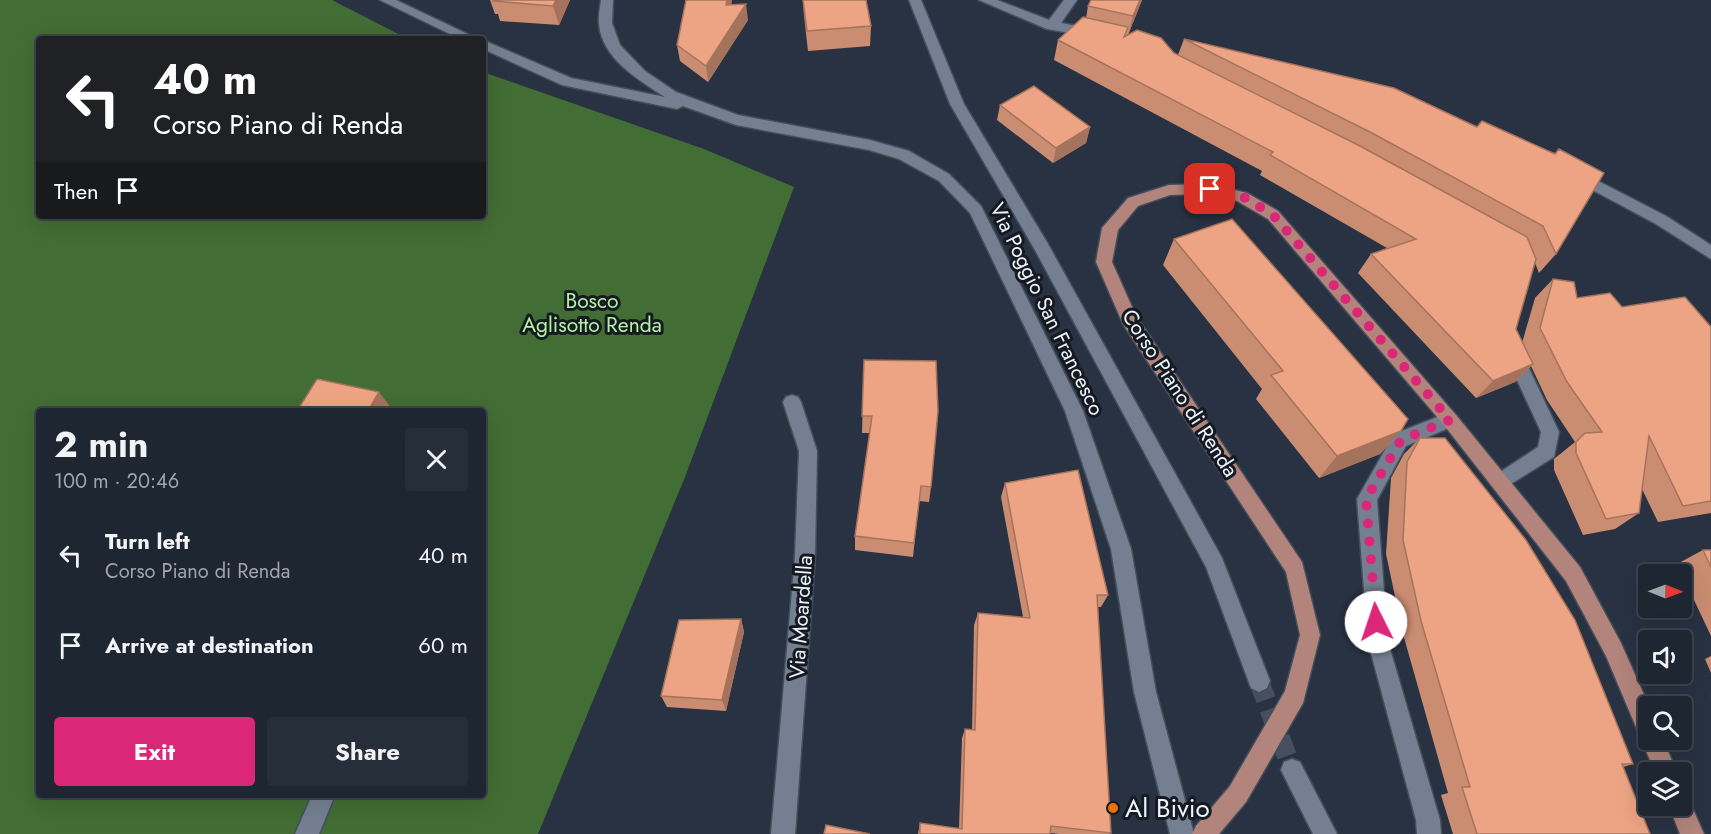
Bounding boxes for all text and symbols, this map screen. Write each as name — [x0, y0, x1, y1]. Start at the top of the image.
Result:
text: 40 m — [153, 49, 257, 110]
icon: left — [54, 60, 132, 138]
text: Corso Piano di Renda — [153, 105, 403, 144]
pin — [1184, 163, 1235, 214]
icon: arrive — [1193, 172, 1226, 205]
icon: arrive — [111, 174, 144, 207]
text: Then — [54, 175, 99, 207]
street label: Via Poggio San Francesco — [982, 198, 1112, 420]
park label: Bosco Aglisotto Renda — [522, 286, 662, 340]
street label: Corso Piano di Renda — [1114, 303, 1246, 483]
text: 2 min — [54, 418, 149, 470]
button: close — [405, 428, 468, 491]
text: 100 m · 20:46 — [54, 467, 179, 496]
text: Turn left — [105, 525, 190, 557]
icon: left — [54, 539, 87, 572]
text: 40 m — [418, 539, 468, 571]
street label: Via Moardella — [782, 554, 820, 680]
text: Corso Piano di Renda — [105, 557, 290, 586]
north arrow — [1638, 564, 1692, 618]
map controls — [1638, 564, 1692, 816]
position arrow — [1344, 590, 1408, 654]
icon: arrive — [54, 629, 87, 662]
text: Arrive at destination — [105, 629, 314, 661]
text: 60 m — [418, 629, 468, 661]
button: sound — [1638, 630, 1692, 684]
button: search — [1638, 696, 1692, 750]
button: Exit — [54, 717, 255, 786]
button: Share — [267, 717, 468, 786]
button: layers — [1638, 762, 1692, 816]
place label: Al Bivio — [1125, 789, 1210, 827]
marker: Al Bivio — [1106, 801, 1120, 815]

